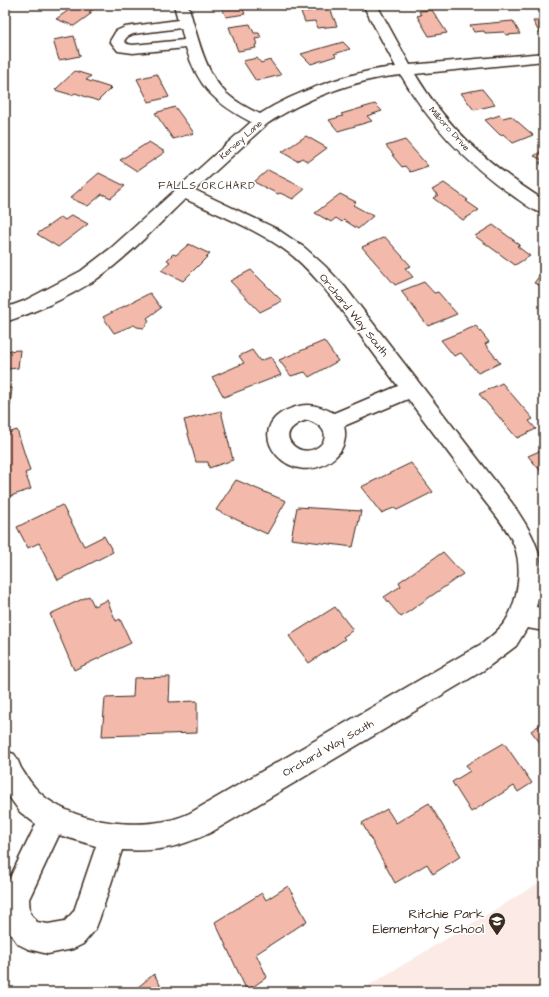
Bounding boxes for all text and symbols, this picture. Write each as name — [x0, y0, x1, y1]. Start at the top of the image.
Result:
street label: Milboro Drive — [426, 104, 473, 154]
street label: Kersey Lane — [217, 117, 265, 163]
district label: FALLS ORCHARD — [158, 179, 256, 193]
street label: Orchard Way South — [315, 270, 392, 361]
street label: Orchard Way South — [280, 716, 377, 781]
place label: Ritchie Park Elementary School — [373, 905, 484, 939]
school or university icon: Ritchie Park Elementary School — [487, 911, 507, 936]

